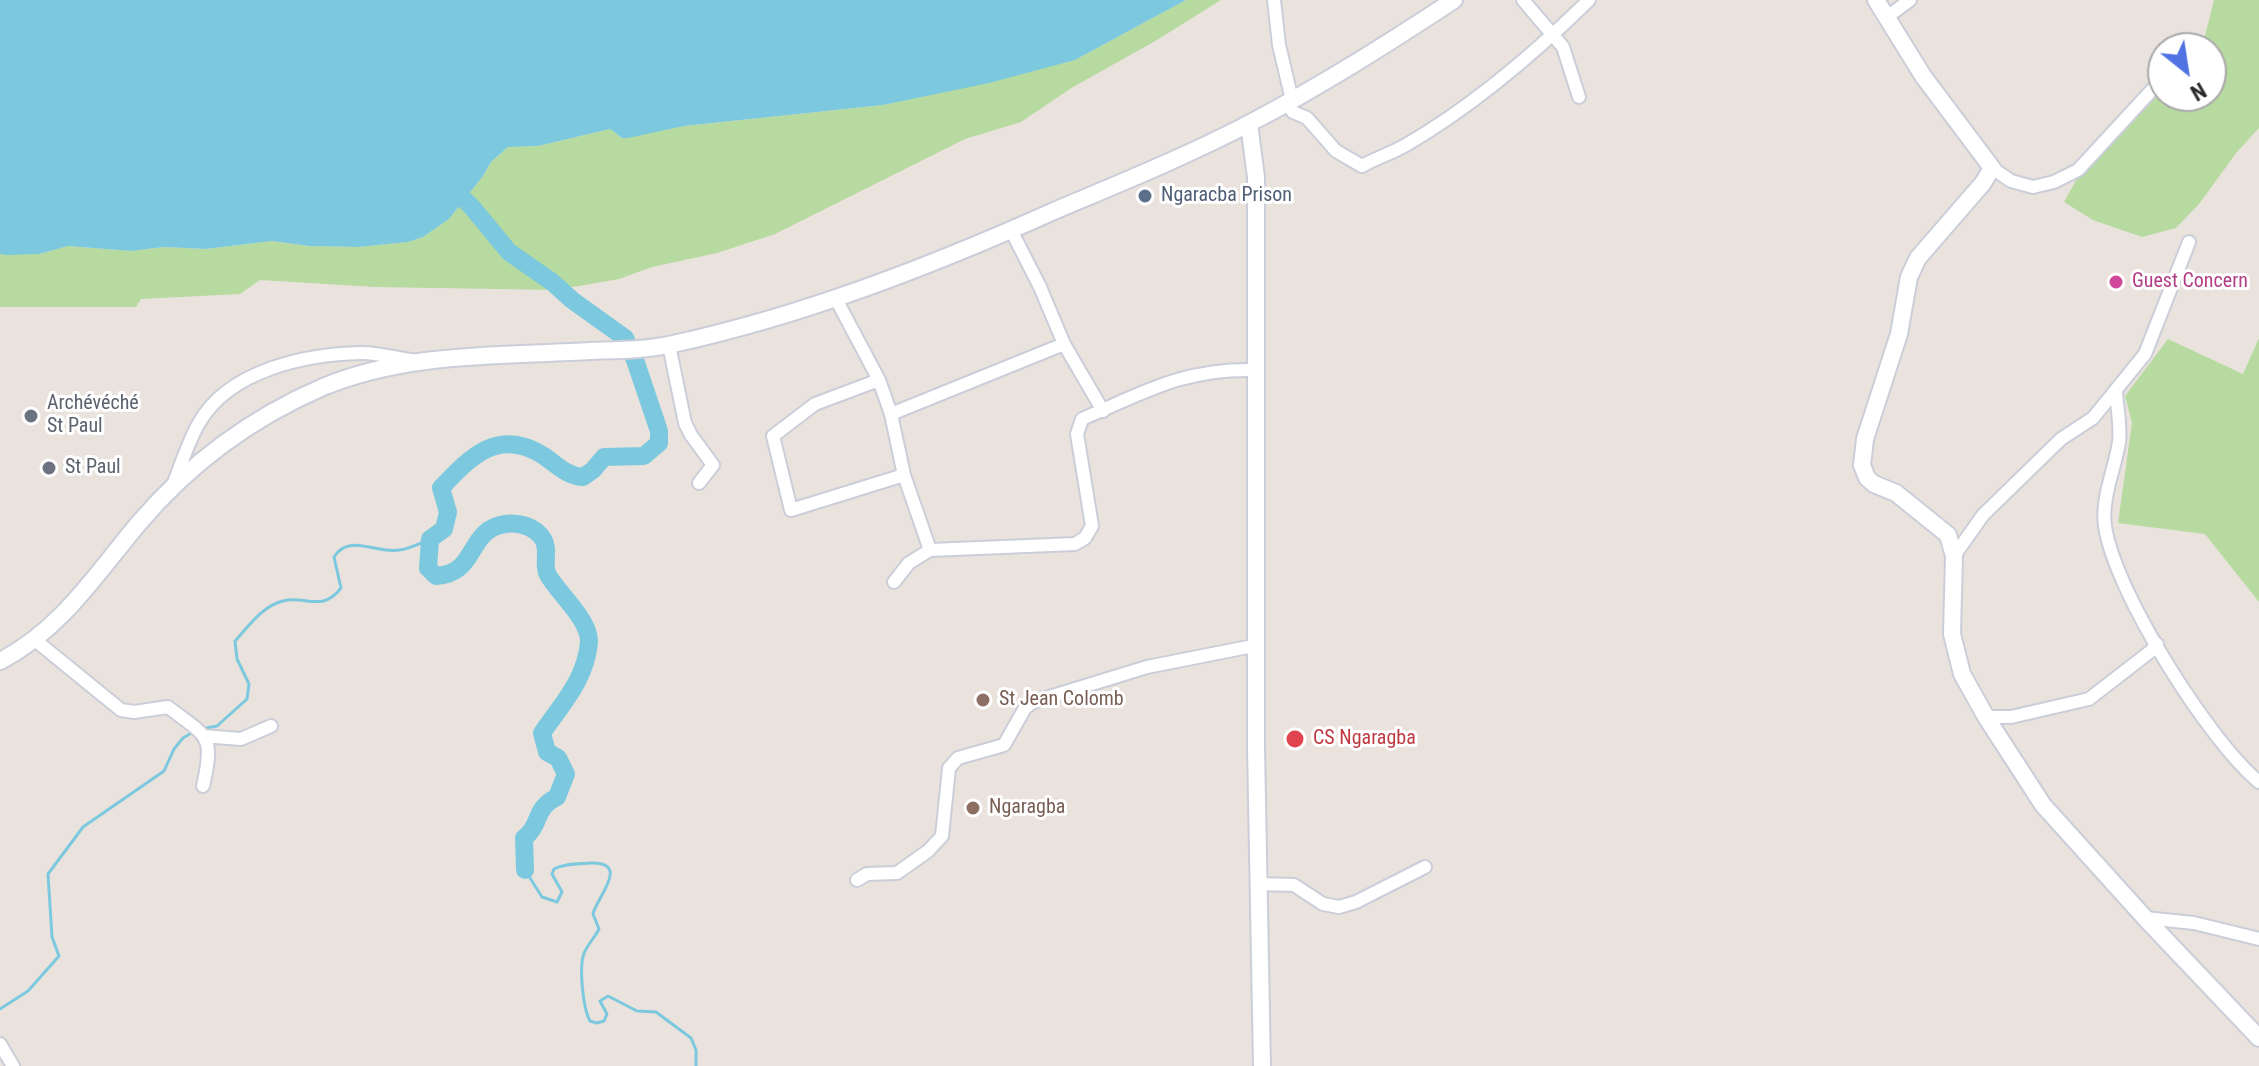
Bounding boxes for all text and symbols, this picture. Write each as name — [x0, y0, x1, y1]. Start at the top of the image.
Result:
north arrow — [2147, 32, 2227, 112]
text: N — [2186, 77, 2210, 106]
place label: Ngaracba Prison — [1161, 184, 1292, 208]
marker: Ngaracba Prison — [1136, 187, 1154, 205]
place label: Guest Concern — [2132, 270, 2248, 294]
marker: Guest Concern — [2107, 273, 2125, 291]
place label: Archévéché St Paul — [47, 392, 139, 439]
marker: Archévéché St Paul — [22, 407, 40, 425]
place label: St Paul — [65, 456, 121, 480]
marker: St Paul — [40, 459, 58, 477]
place label: St Jean Colomb — [999, 688, 1124, 712]
marker: St Jean Colomb — [974, 691, 992, 709]
place label: CS Ngaragba — [1313, 727, 1416, 751]
marker: CS Ngaragba — [1284, 728, 1306, 750]
place label: Ngaragba — [989, 796, 1065, 820]
marker: Ngaragba — [964, 799, 982, 817]

